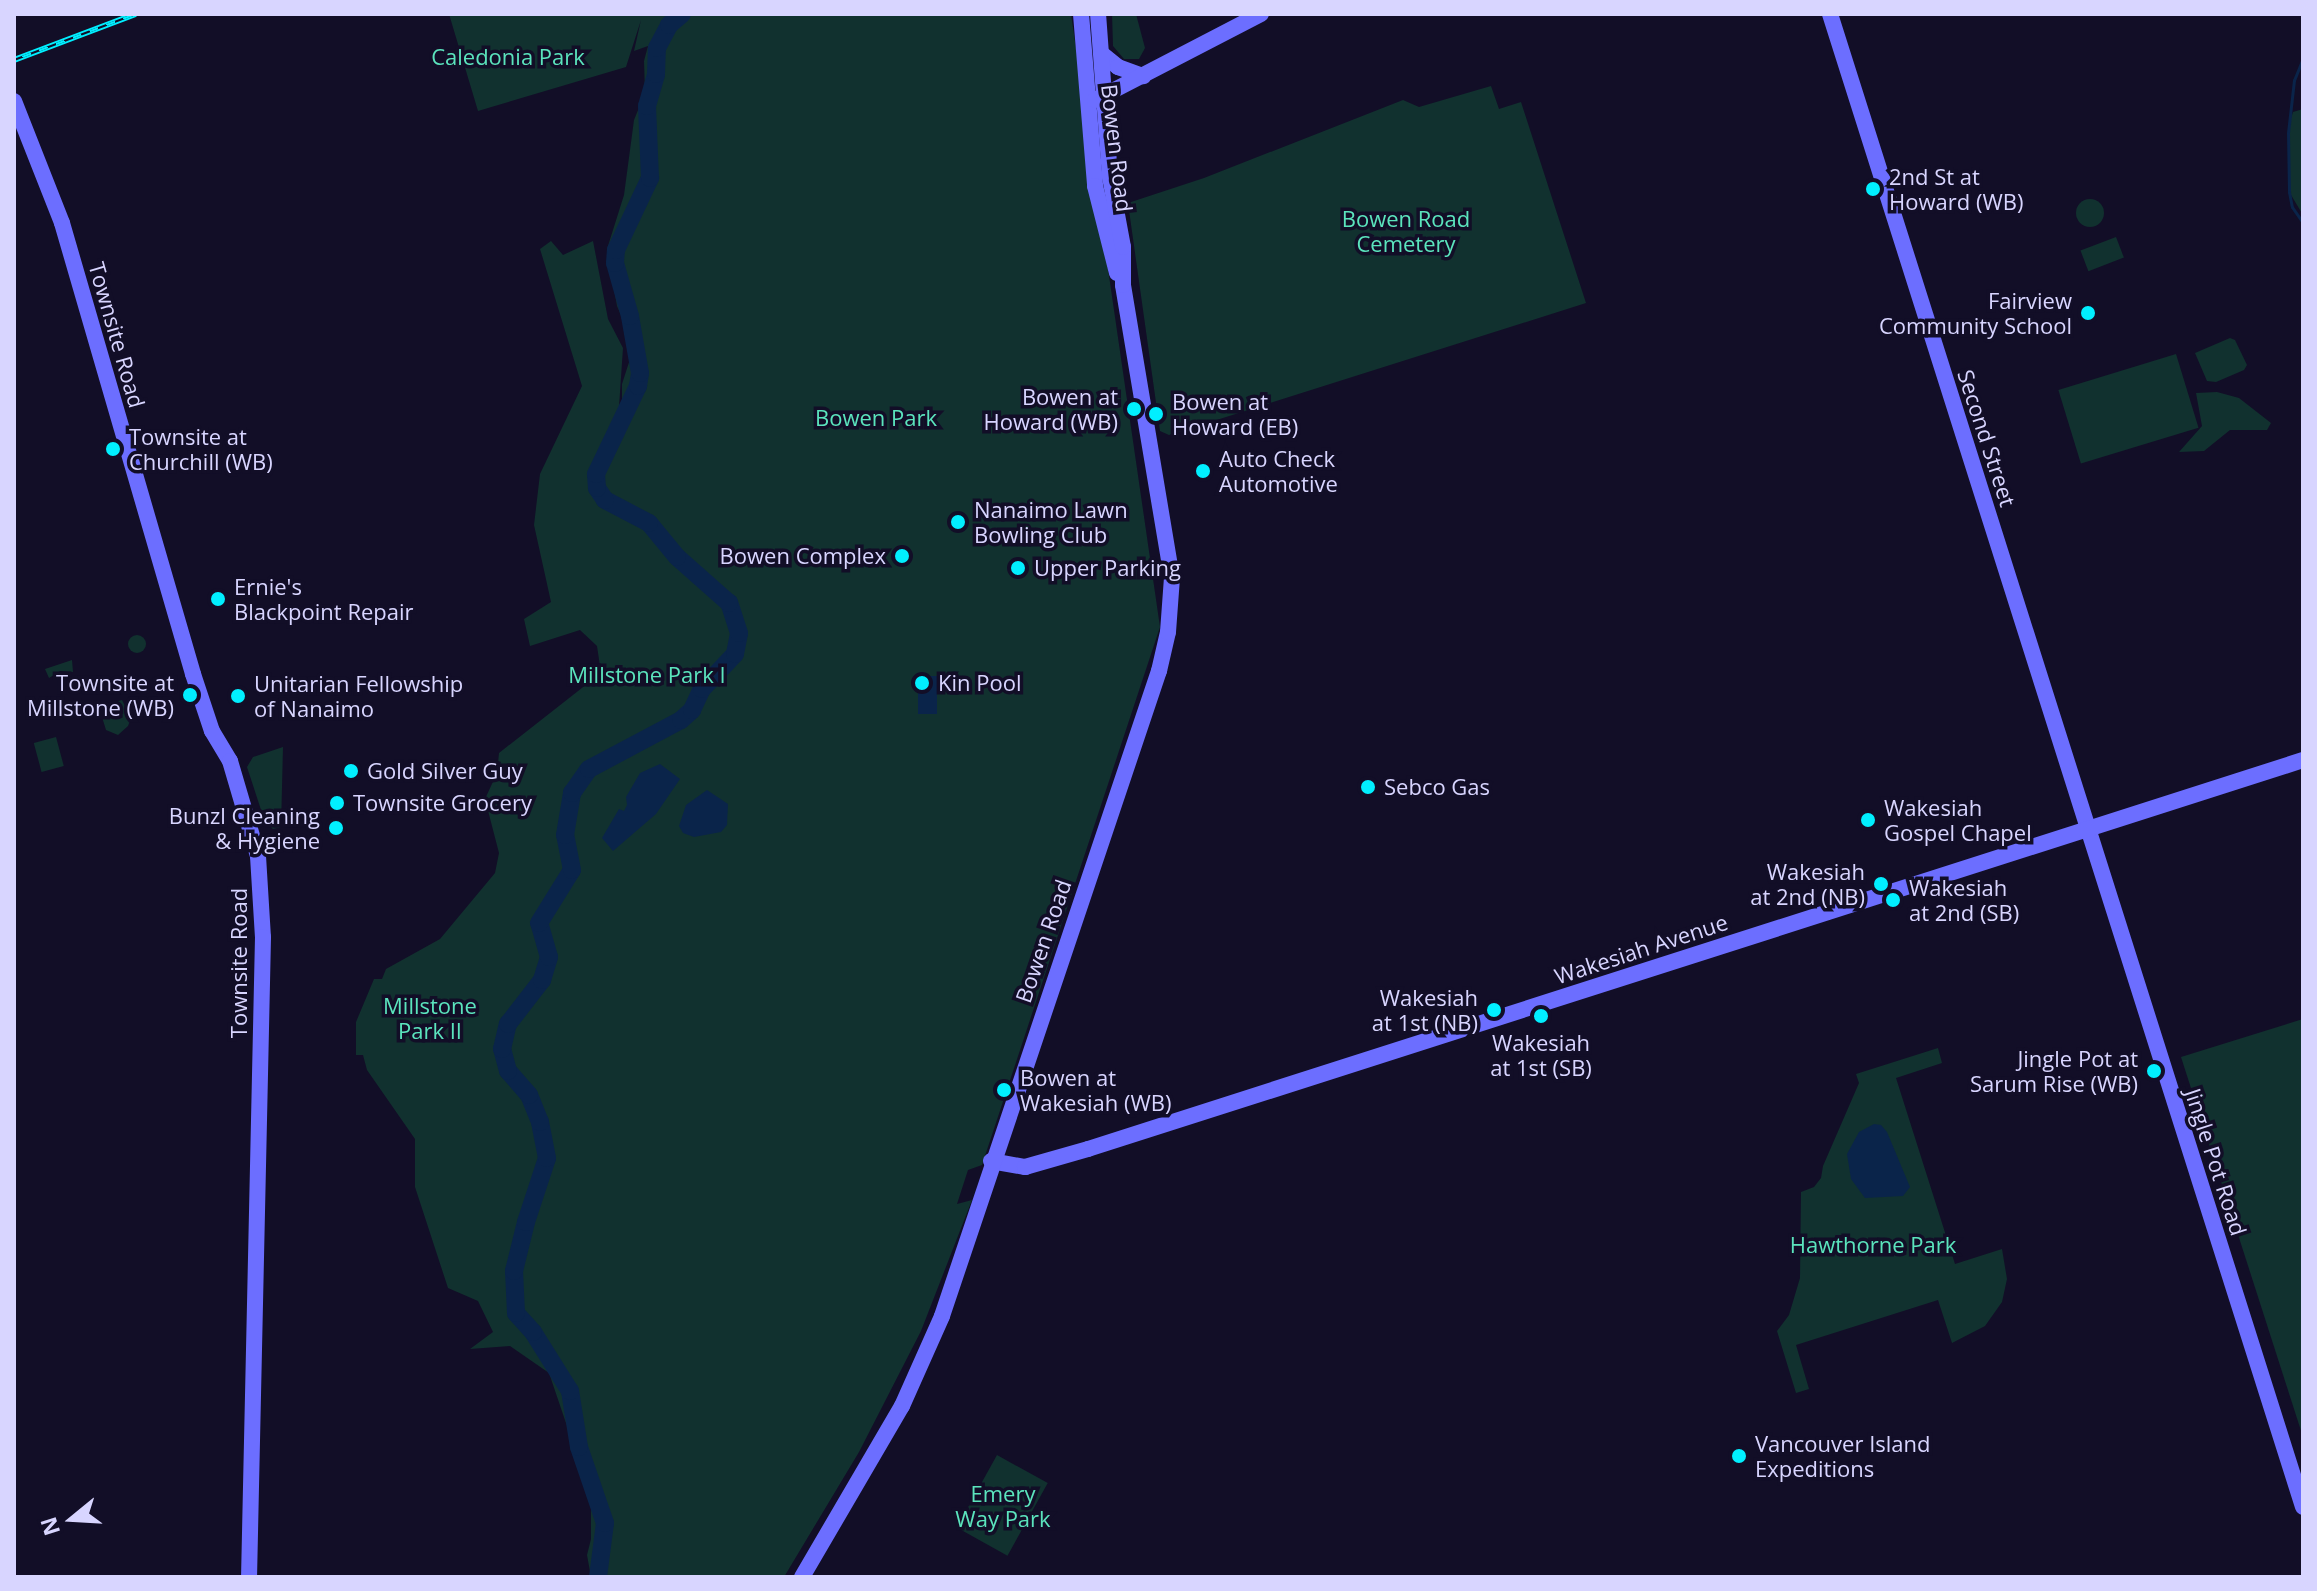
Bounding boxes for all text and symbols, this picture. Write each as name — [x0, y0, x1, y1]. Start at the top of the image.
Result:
park label: Caledonia Park — [431, 44, 585, 70]
street label: Bowen Road — [1096, 83, 1138, 213]
place label: 2nd St at Howard (WB) — [1889, 163, 2023, 214]
marker: 2nd St at Howard (WB) — [1864, 180, 1882, 198]
park label: Bowen Road Cemetery — [1342, 205, 1470, 256]
street label: Townsite Road — [84, 259, 150, 411]
place label: Fairview Community School — [1879, 287, 2072, 338]
marker: Fairview Community School — [2079, 304, 2097, 322]
street label: Second Street — [1952, 366, 2022, 510]
place label: Bowen at Howard (WB) — [984, 383, 1118, 434]
place label: Bowen at Howard (EB) — [1172, 388, 1298, 440]
marker: Bowen at Howard (WB) — [1125, 400, 1143, 418]
park label: Bowen Park — [815, 405, 937, 431]
marker: Bowen at Howard (EB) — [1147, 405, 1165, 423]
place label: Townsite at Churchill (WB) — [129, 423, 273, 474]
marker: Townsite at Churchill (WB) — [104, 440, 122, 458]
place label: Auto Check Automotive — [1219, 445, 1338, 496]
marker: Auto Check Automotive — [1194, 462, 1212, 480]
place label: Nanaimo Lawn Bowling Club — [974, 496, 1128, 548]
marker: Nanaimo Lawn Bowling Club — [949, 513, 967, 531]
place label: Bowen Complex — [720, 543, 886, 569]
marker: Bowen Complex — [893, 547, 911, 565]
place label: Upper Parking — [1034, 555, 1181, 581]
marker: Upper Parking — [1009, 559, 1027, 577]
place label: Ernie's Blackpoint Repair — [234, 573, 414, 624]
marker: Ernie's Blackpoint Repair — [209, 590, 227, 608]
park label: Millstone Park I — [568, 662, 726, 688]
place label: Townsite at Millstone (WB) — [27, 669, 174, 720]
place label: Unitarian Fellowship of Nanaimo — [254, 670, 463, 722]
place label: Kin Pool — [938, 670, 1021, 696]
marker: Kin Pool — [913, 674, 931, 692]
marker: Townsite at Millstone (WB) — [181, 686, 199, 704]
marker: Unitarian Fellowship of Nanaimo — [229, 687, 247, 705]
place label: Gold Silver Guy — [367, 758, 523, 784]
marker: Gold Silver Guy — [342, 762, 360, 780]
place label: Sebco Gas — [1384, 774, 1490, 800]
marker: Sebco Gas — [1359, 778, 1377, 796]
place label: Townsite Grocery — [353, 790, 532, 816]
marker: Townsite Grocery — [328, 794, 346, 812]
place label: Wakesiah Gospel Chapel — [1884, 794, 2032, 846]
place label: Bunzl Cleaning & Hygiene — [169, 802, 320, 854]
marker: Wakesiah Gospel Chapel — [1859, 811, 1877, 829]
marker: Bunzl Cleaning & Hygiene — [327, 819, 345, 837]
place label: Wakesiah at 2nd (NB) — [1750, 858, 1865, 910]
place label: Wakesiah at 2nd (SB) — [1909, 874, 2019, 926]
marker: Wakesiah at 2nd (NB) — [1872, 875, 1890, 893]
street label: Bowen Road — [1010, 876, 1076, 1006]
street label: Townsite Road — [226, 888, 252, 1038]
marker: Wakesiah at 2nd (SB) — [1884, 891, 1902, 909]
street label: Wakesiah Avenue — [1551, 909, 1731, 989]
place label: Wakesiah at 1st (NB) — [1372, 984, 1478, 1036]
park label: Millstone Park II — [383, 992, 477, 1044]
marker: Wakesiah at 1st (NB) — [1485, 1001, 1503, 1019]
marker: Wakesiah at 1st (SB) — [1532, 1007, 1550, 1025]
place label: Wakesiah at 1st (SB) — [1490, 1029, 1592, 1080]
place label: Jingle Pot at Sarum Rise (WB) — [1970, 1045, 2138, 1096]
marker: Jingle Pot at Sarum Rise (WB) — [2145, 1062, 2163, 1080]
place label: Bowen at Wakesiah (WB) — [1020, 1064, 1171, 1116]
marker: Bowen at Wakesiah (WB) — [995, 1081, 1013, 1099]
street label: Jingle Pot Road — [2180, 1085, 2252, 1239]
park label: Hawthorne Park — [1790, 1232, 1956, 1258]
place label: Vancouver Island Expeditions — [1755, 1430, 1931, 1482]
marker: Vancouver Island Expeditions — [1730, 1447, 1748, 1465]
north arrow — [32, 1479, 112, 1559]
park label: Emery Way Park — [955, 1480, 1051, 1532]
text: N — [32, 1513, 66, 1540]

